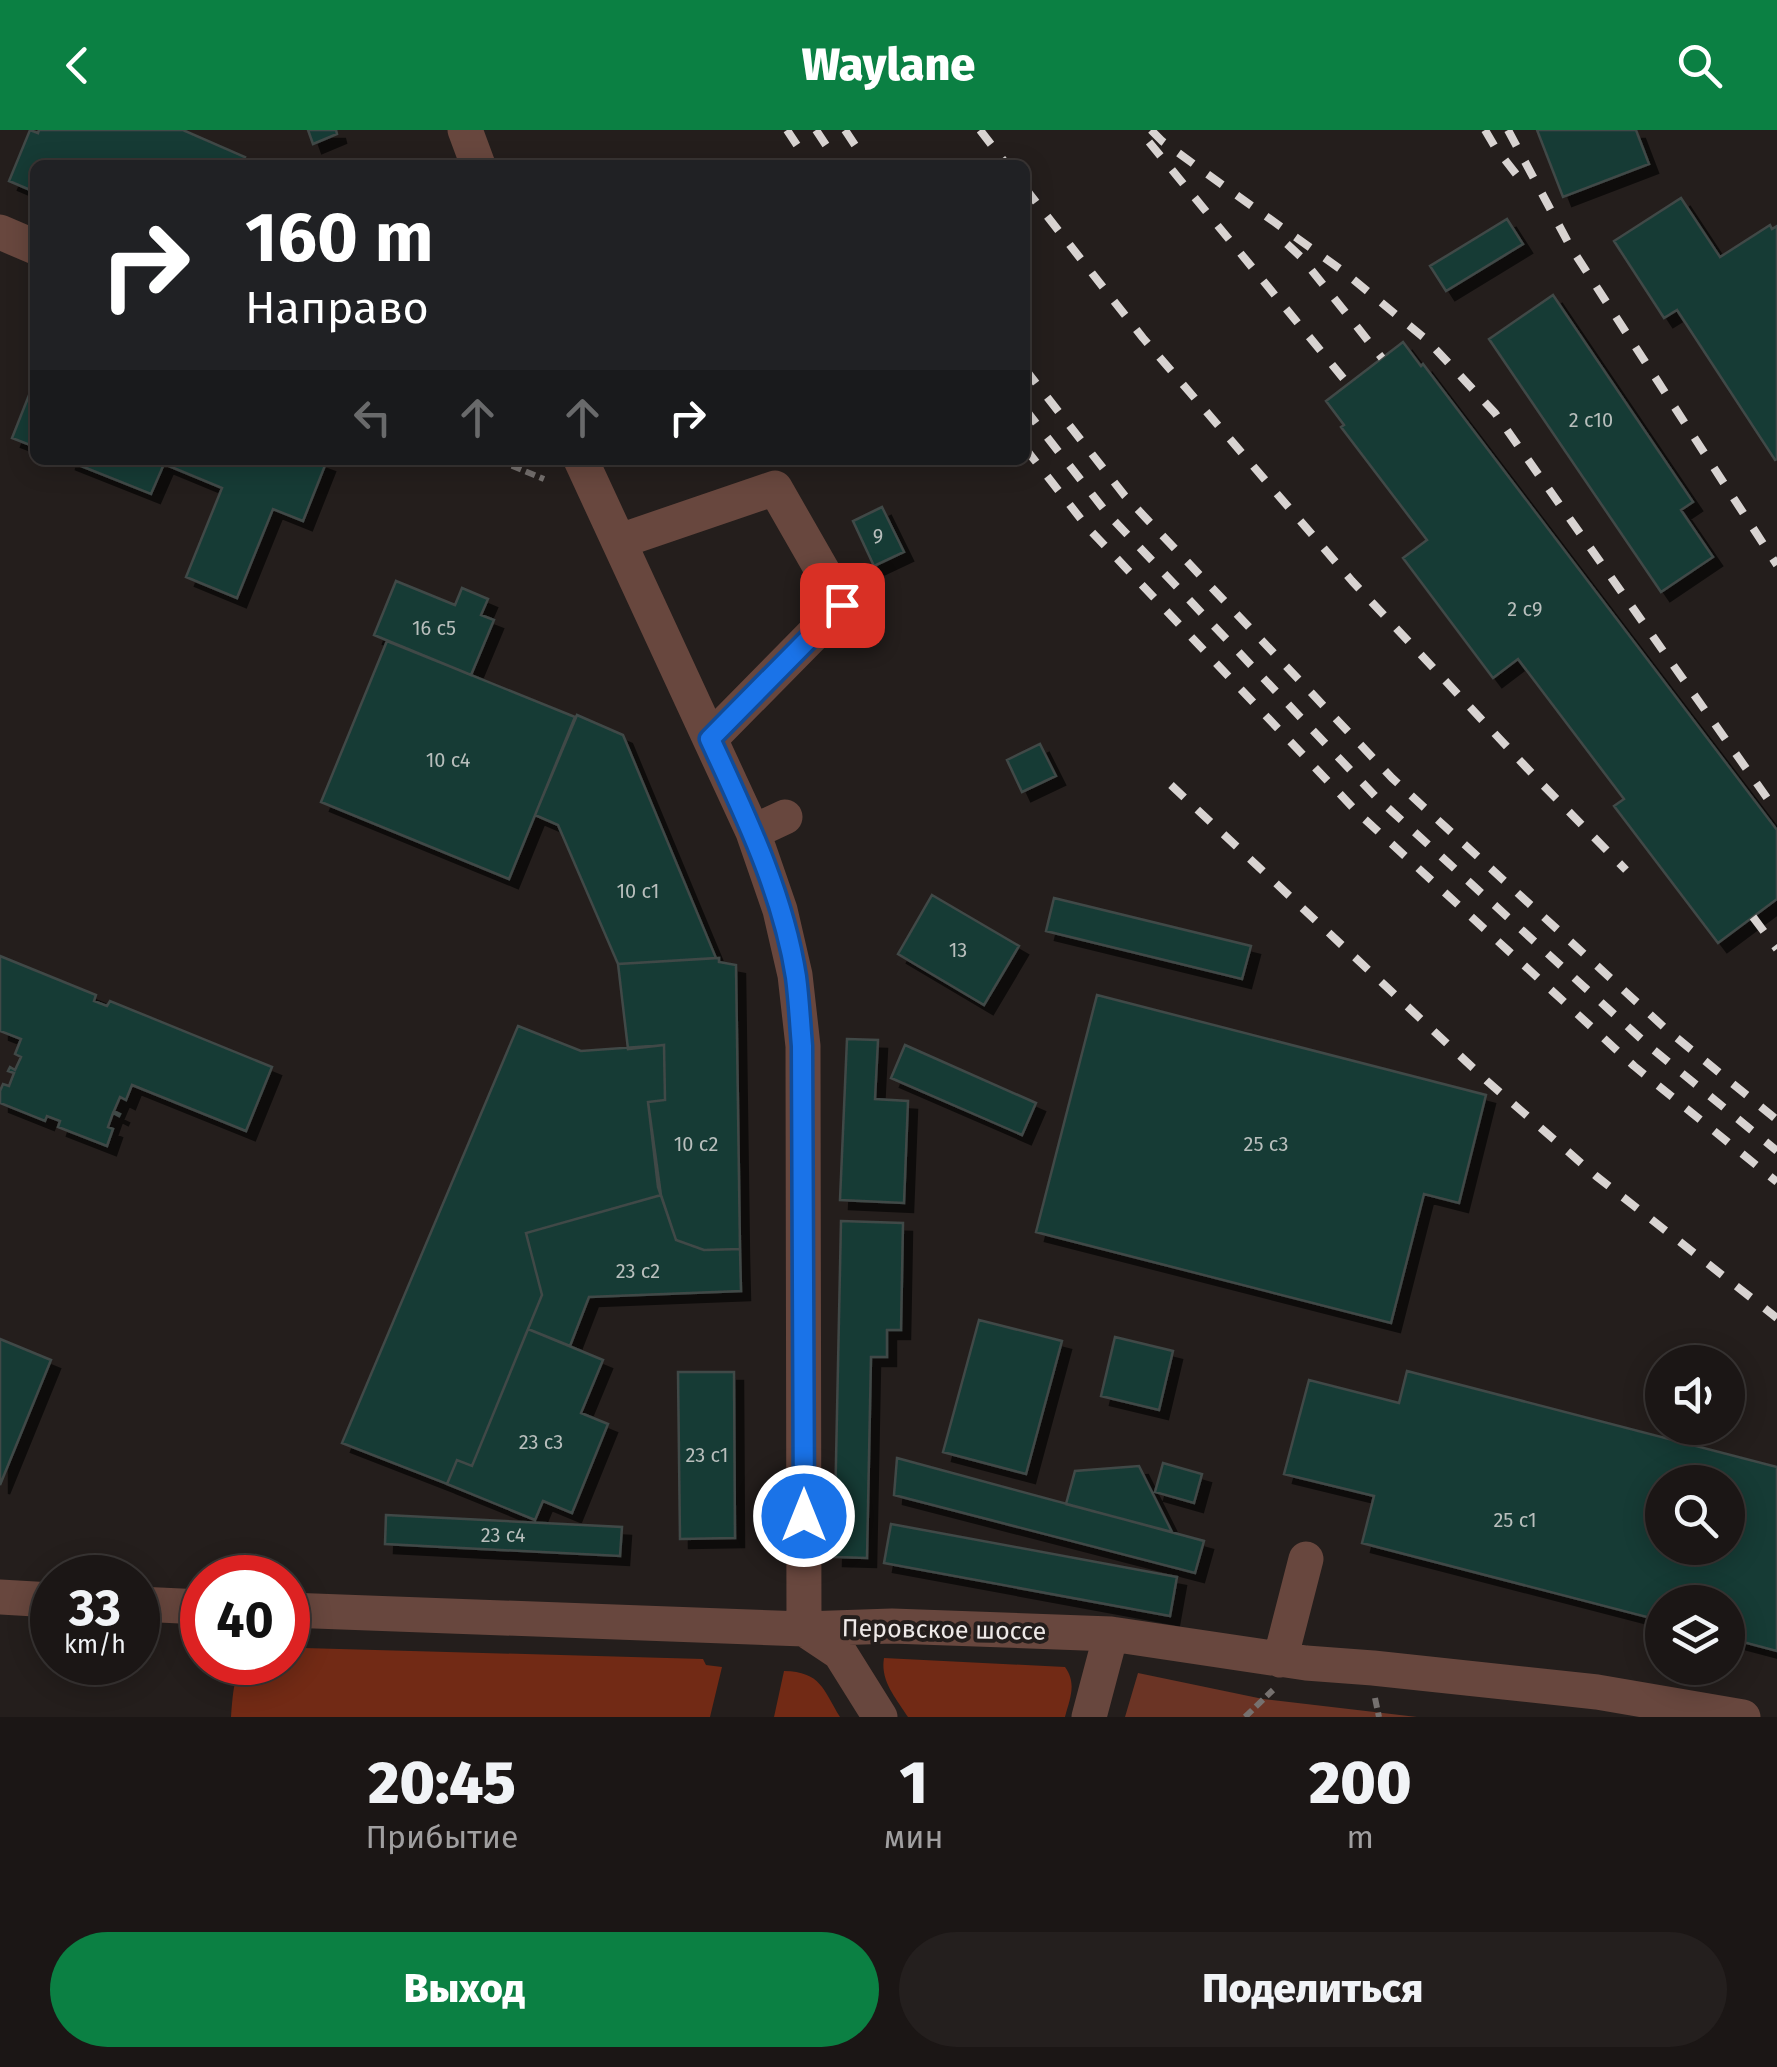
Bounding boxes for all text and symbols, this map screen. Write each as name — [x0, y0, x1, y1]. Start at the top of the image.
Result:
icon: back — [50, 38, 105, 93]
text: Waylane — [802, 38, 975, 92]
icon: search — [1672, 38, 1727, 93]
text: 160 m — [245, 196, 434, 280]
icon: right — [80, 200, 210, 330]
text: Направо — [245, 281, 429, 335]
icon: left — [345, 390, 400, 445]
icon: ahead — [450, 390, 505, 445]
icon: ahead — [555, 390, 610, 445]
icon: right — [660, 390, 715, 445]
house number: 2 с10 — [1569, 408, 1613, 432]
house number: 9 — [873, 524, 883, 548]
pin — [800, 563, 885, 648]
icon: arrive — [815, 578, 870, 633]
house number: 2 с9 — [1507, 597, 1543, 621]
house number: 16 с5 — [412, 616, 456, 640]
house number: 10 с4 — [426, 748, 471, 772]
house number: 10 с1 — [616, 879, 660, 903]
house number: 13 — [949, 938, 967, 962]
house number: 10 с2 — [674, 1132, 718, 1156]
house number: 25 с3 — [1244, 1132, 1288, 1156]
house number: 23 с2 — [616, 1259, 660, 1283]
map controls — [1645, 1345, 1745, 1685]
button: sound — [1645, 1345, 1745, 1445]
house number: 23 с3 — [519, 1430, 563, 1454]
house number: 23 с1 — [685, 1443, 729, 1467]
position arrow — [752, 1464, 856, 1568]
button: search — [1645, 1465, 1745, 1565]
house number: 25 с1 — [1493, 1508, 1537, 1532]
house number: 23 с4 — [481, 1523, 526, 1547]
speed limit sign: 40 — [180, 1555, 310, 1685]
text: 33 — [69, 1578, 121, 1638]
button: layers — [1645, 1585, 1745, 1685]
street label: Перовское шоссе — [841, 1613, 1047, 1647]
text: km/h — [64, 1630, 126, 1660]
text: 20:45 — [368, 1747, 516, 1819]
text: 1 — [899, 1747, 928, 1819]
text: 200 — [1309, 1747, 1412, 1819]
text: Прибытие — [365, 1818, 518, 1856]
text: мин — [884, 1818, 943, 1856]
text: m — [1346, 1818, 1374, 1856]
button: Выход — [50, 1932, 879, 2047]
button: Поделиться — [899, 1932, 1727, 2047]

